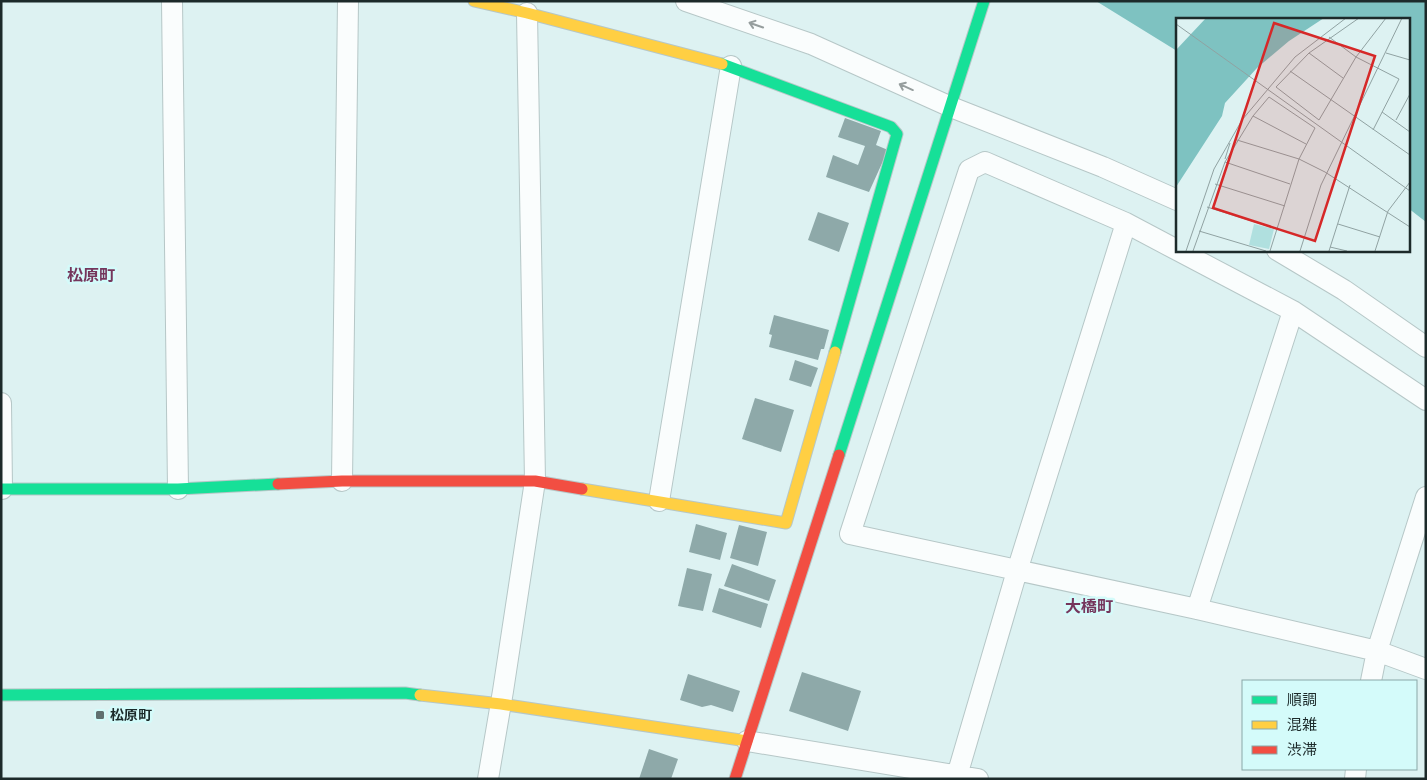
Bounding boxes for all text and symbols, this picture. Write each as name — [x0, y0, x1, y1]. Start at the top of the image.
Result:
inset map — [1176, 18, 1410, 251]
one-way arrow — [749, 20, 764, 29]
one-way arrow — [899, 81, 914, 91]
district label: 松原町 — [67, 266, 115, 285]
district label: 大橋町 — [1065, 597, 1113, 616]
legend — [1242, 680, 1417, 770]
text: 順調 — [1287, 691, 1317, 709]
place label: 松原町 — [110, 706, 152, 724]
marker: 松原町 — [94, 709, 106, 721]
text: 混雑 — [1287, 716, 1317, 734]
text: 渋滞 — [1287, 741, 1317, 759]

